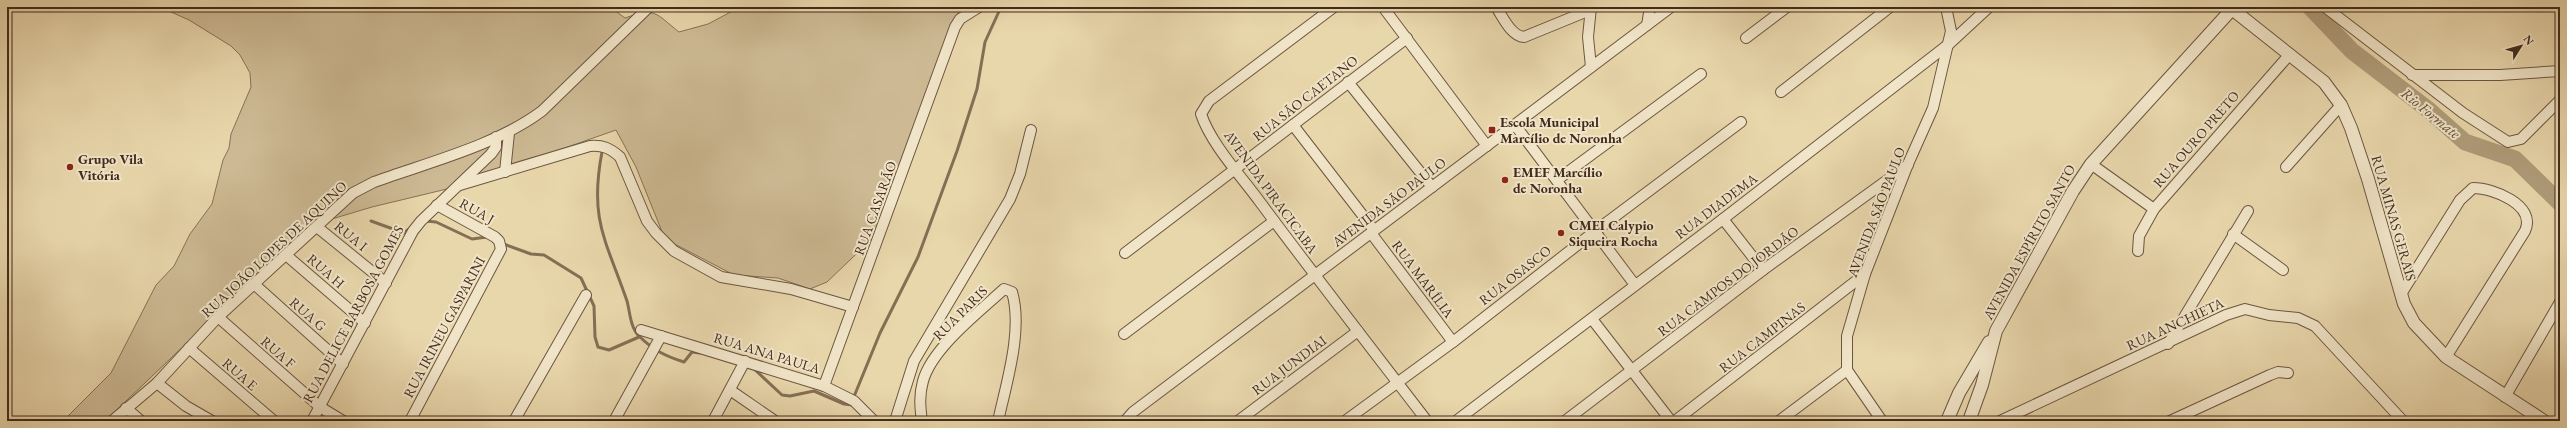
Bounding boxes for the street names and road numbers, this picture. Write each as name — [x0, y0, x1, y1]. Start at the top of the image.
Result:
street label: RUA SÃO CAETANO — [1249, 51, 1362, 145]
street label: RUA OURO PRETO — [2149, 87, 2243, 191]
street label: AVENIDA PIRACICABA — [1220, 126, 1322, 257]
street label: AVENIDA SÃO PAULO — [1842, 144, 1909, 281]
street label: AVENIDA SÃO PAULO — [1328, 153, 1450, 251]
street label: RUA MINAS GERAIS — [2367, 153, 2421, 283]
street label: RUA CASARÃO — [850, 158, 901, 258]
street label: AVENIDA ESPÍRITO SANTO — [1978, 161, 2079, 324]
street label: RUA DIADEMA — [1671, 169, 1761, 243]
street label: RUA JOÃO LOPES DE AQUINO — [197, 177, 351, 321]
street label: RUA J — [456, 194, 498, 228]
street label: RUA I — [331, 217, 371, 255]
street label: RUA DELICE BARBOSA GOMES — [298, 222, 408, 406]
street label: RUA CAMPOS DO JORDÃO — [1654, 222, 1802, 340]
street label: RUA MARÍLIA — [1388, 237, 1458, 322]
street label: RUA OSASCO — [1475, 241, 1555, 309]
street label: RUA H — [303, 250, 349, 292]
street label: RUA IRINEU GASPARINI — [399, 253, 489, 401]
street label: RUA PARIS — [929, 282, 991, 344]
street label: RUA G — [286, 293, 330, 335]
street label: RUA ANCHIETA — [2123, 293, 2227, 354]
street label: RUA CAMPINAS — [1715, 298, 1809, 376]
street label: RUA ANA PAULA — [712, 328, 823, 378]
street label: RUA JUNDIAI — [1248, 331, 1330, 399]
street label: RUA F — [257, 332, 299, 372]
street label: RUA E — [219, 354, 261, 394]

